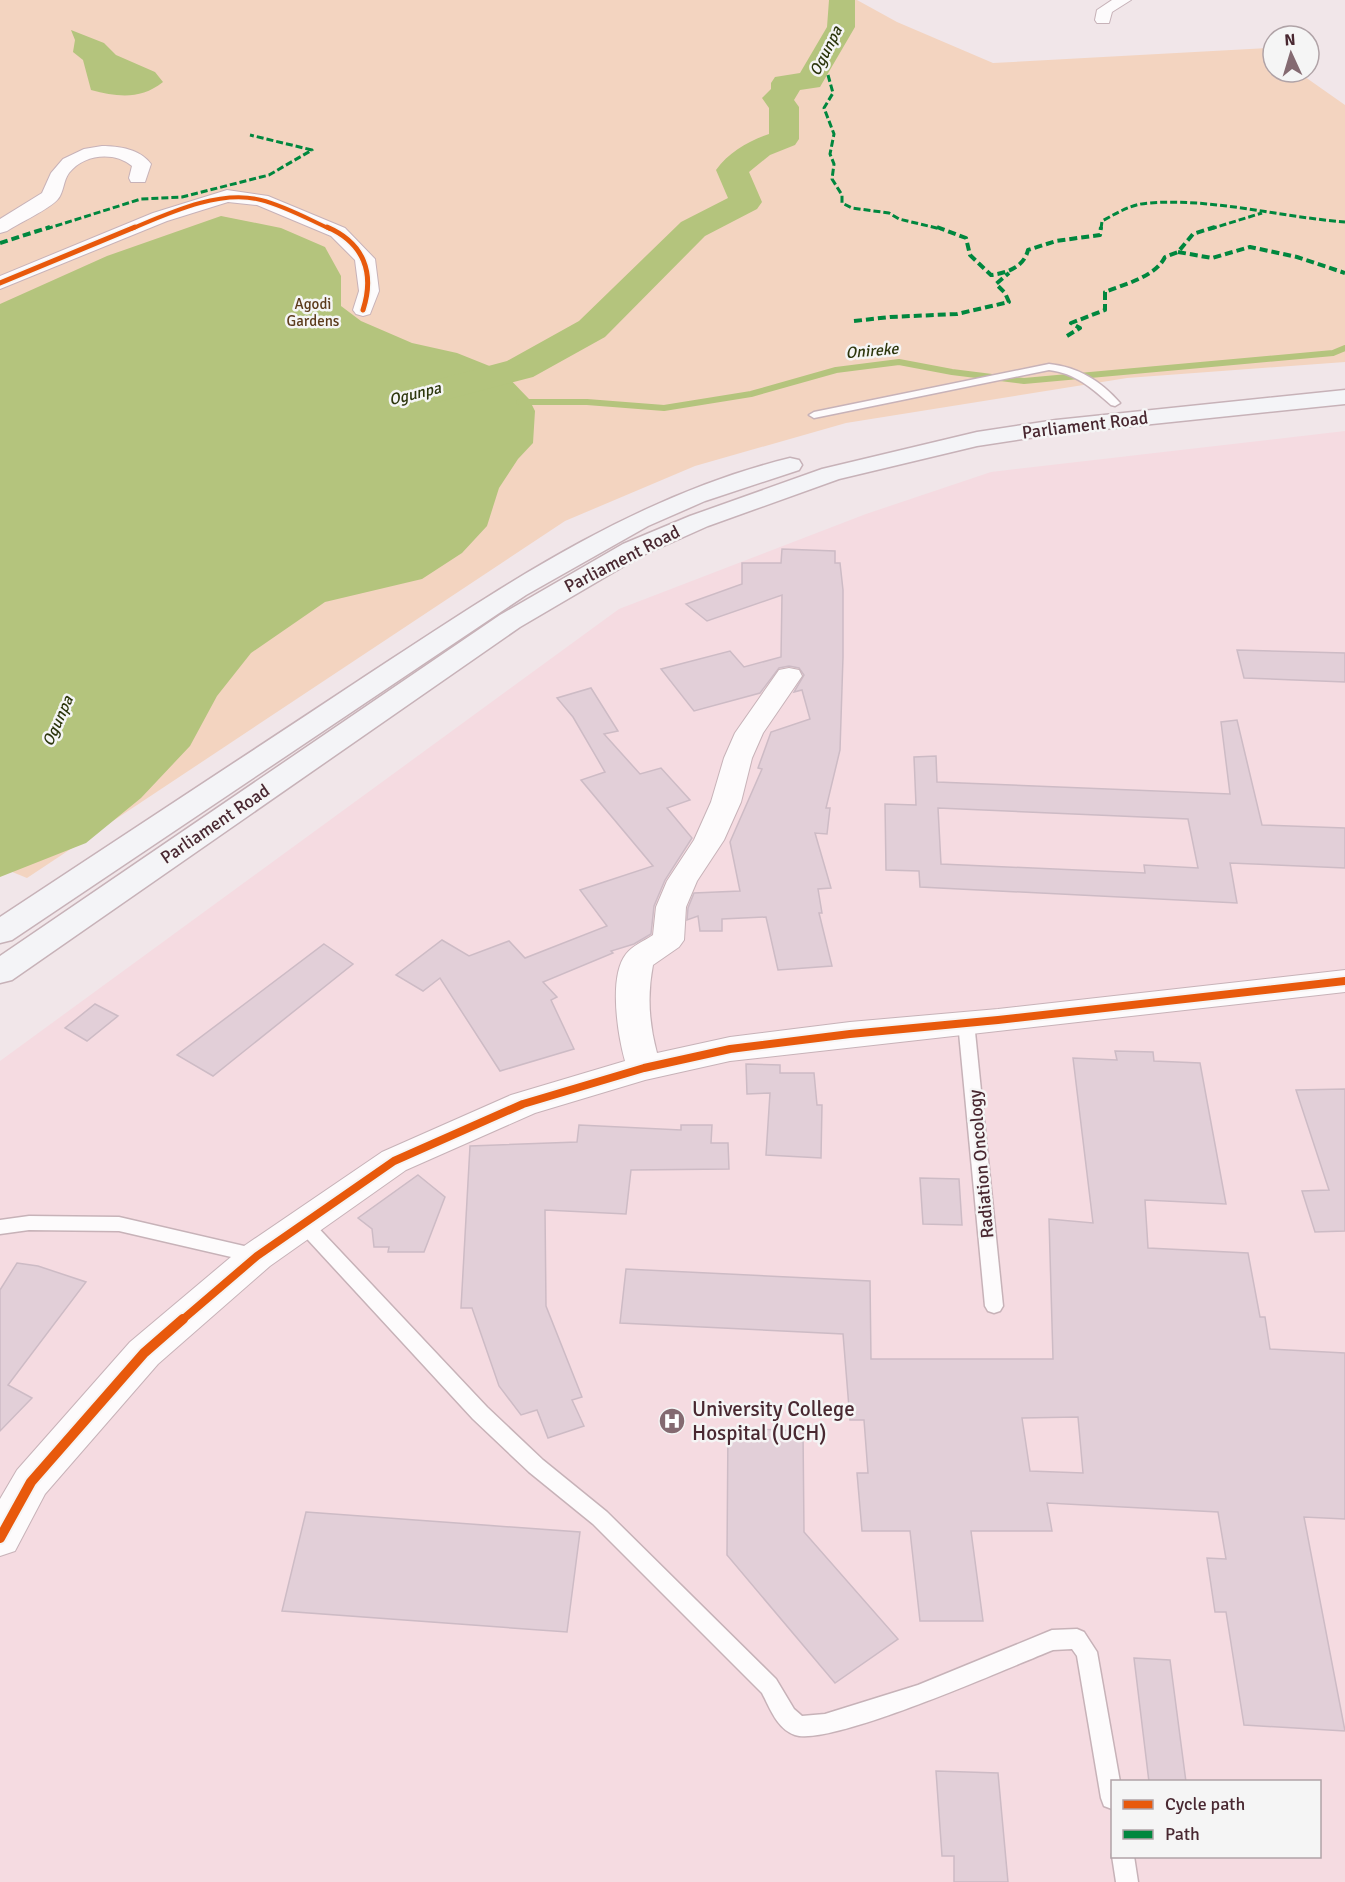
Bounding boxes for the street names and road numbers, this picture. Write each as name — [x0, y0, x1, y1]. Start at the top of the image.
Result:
street label: Parliament Road — [1021, 406, 1149, 444]
street label: Parliament Road — [561, 520, 683, 598]
street label: Parliament Road — [156, 779, 274, 869]
street label: Radiation Oncology — [963, 1088, 998, 1239]

